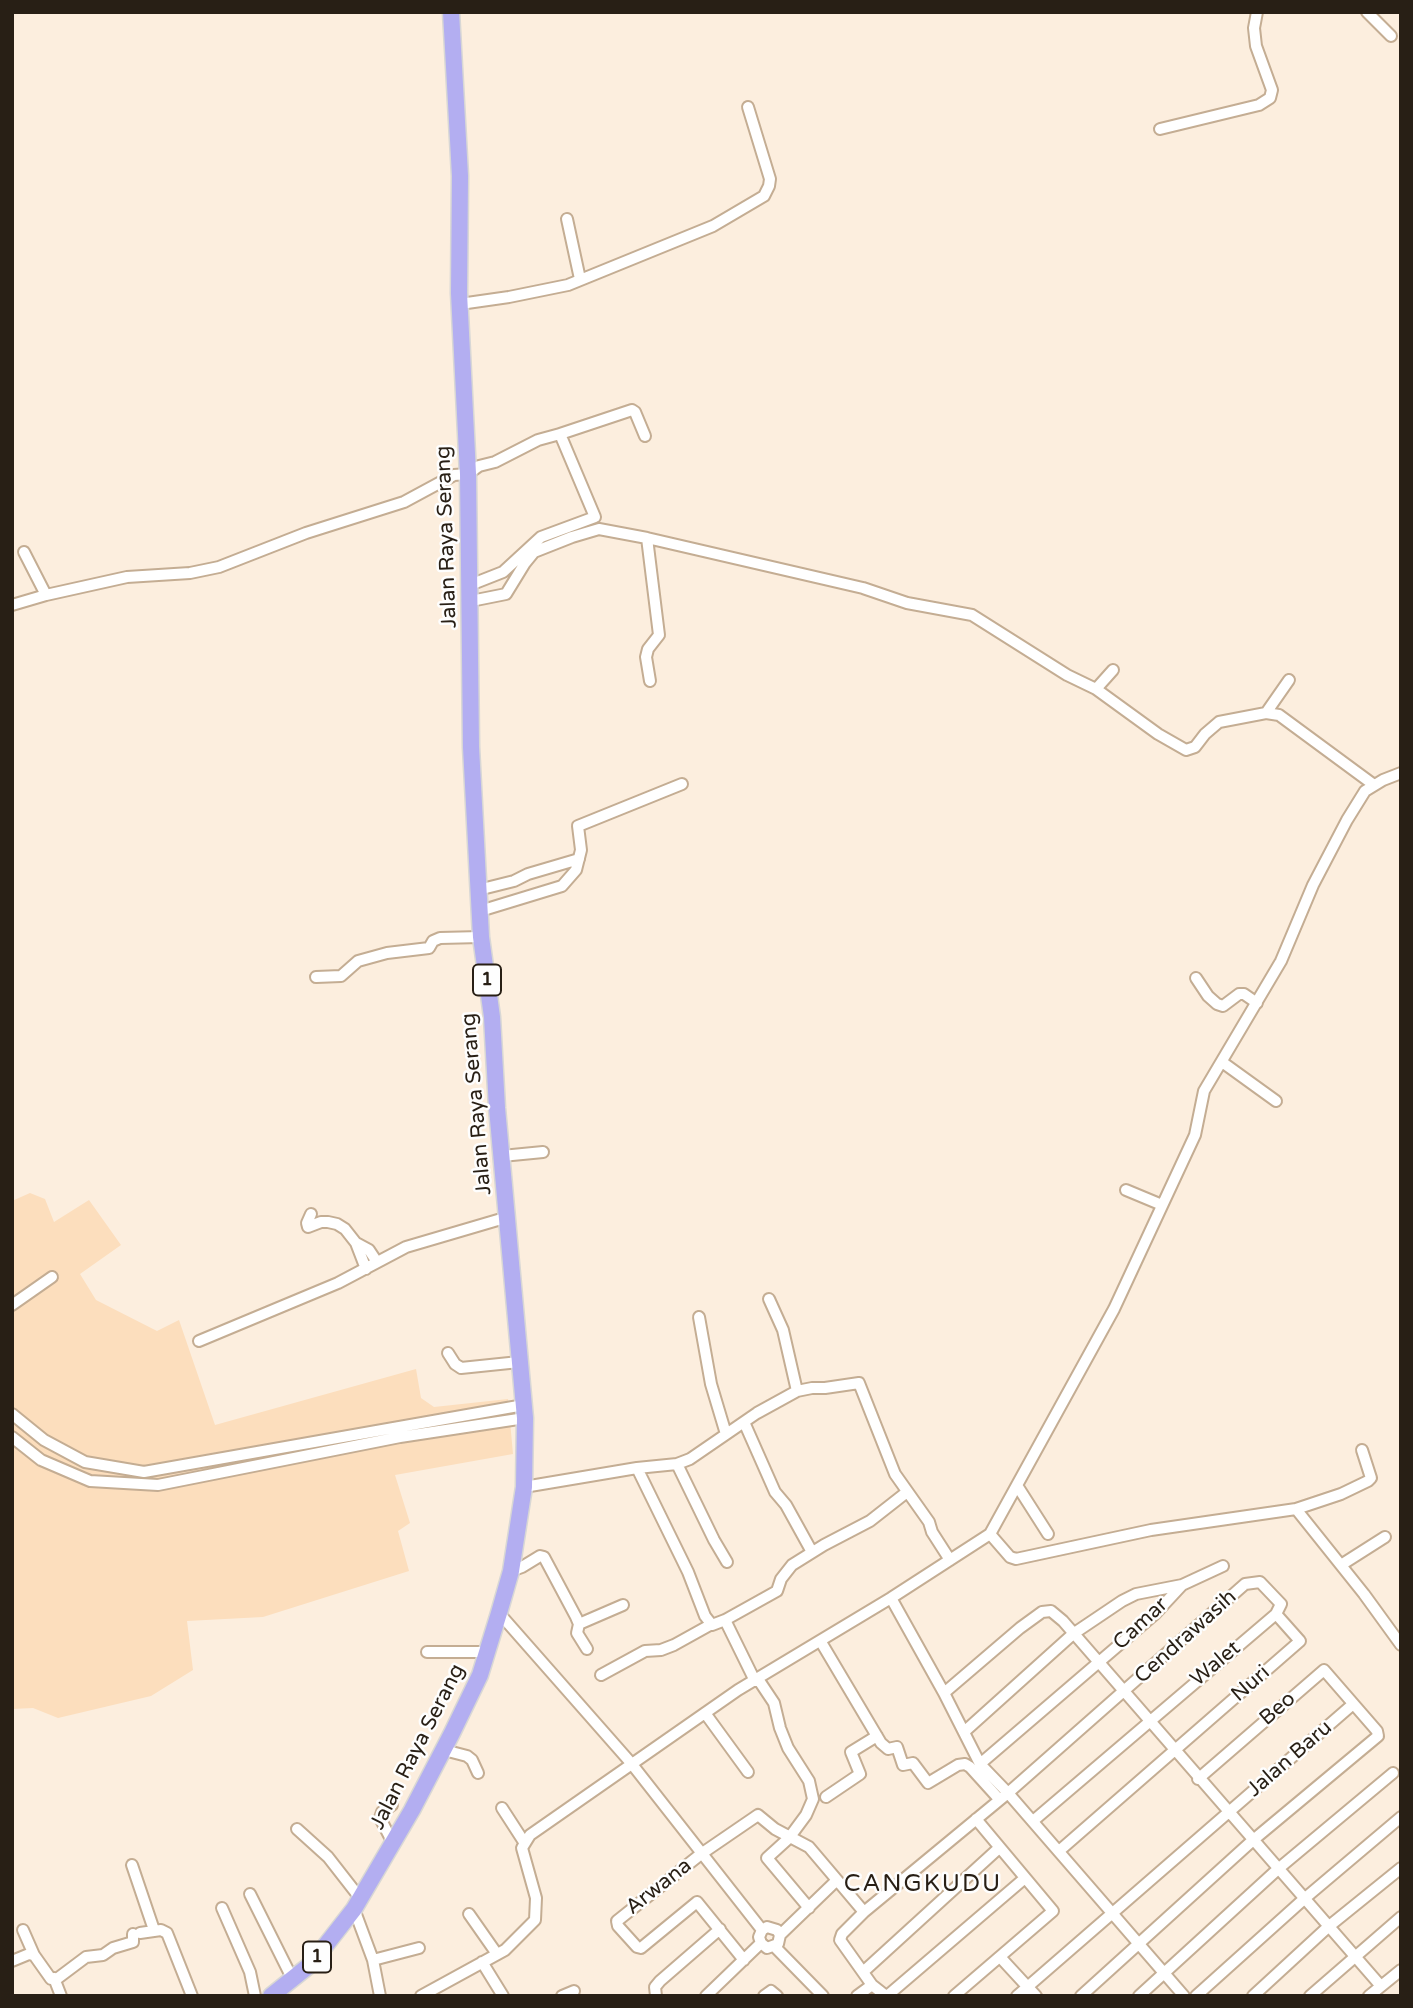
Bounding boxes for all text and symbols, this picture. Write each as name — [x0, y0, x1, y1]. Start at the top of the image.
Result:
street label: Jalan Raya Serang — [431, 445, 463, 629]
road number: 1 — [473, 964, 501, 996]
street label: Jalan Raya Serang — [456, 1012, 498, 1196]
street label: Cendrawasih — [1130, 1585, 1242, 1689]
street label: Camar — [1108, 1592, 1174, 1656]
street label: Walet — [1186, 1636, 1246, 1692]
street label: Jalan Raya Serang — [365, 1660, 471, 1834]
street label: Nuri — [1227, 1660, 1275, 1708]
street label: Beo — [1255, 1687, 1301, 1731]
street label: Jalan Baru — [1242, 1715, 1338, 1803]
street label: Arwana — [621, 1854, 697, 1920]
district label: CANGKUDU — [845, 1871, 1001, 1899]
road number: 1 — [303, 1941, 331, 1972]

